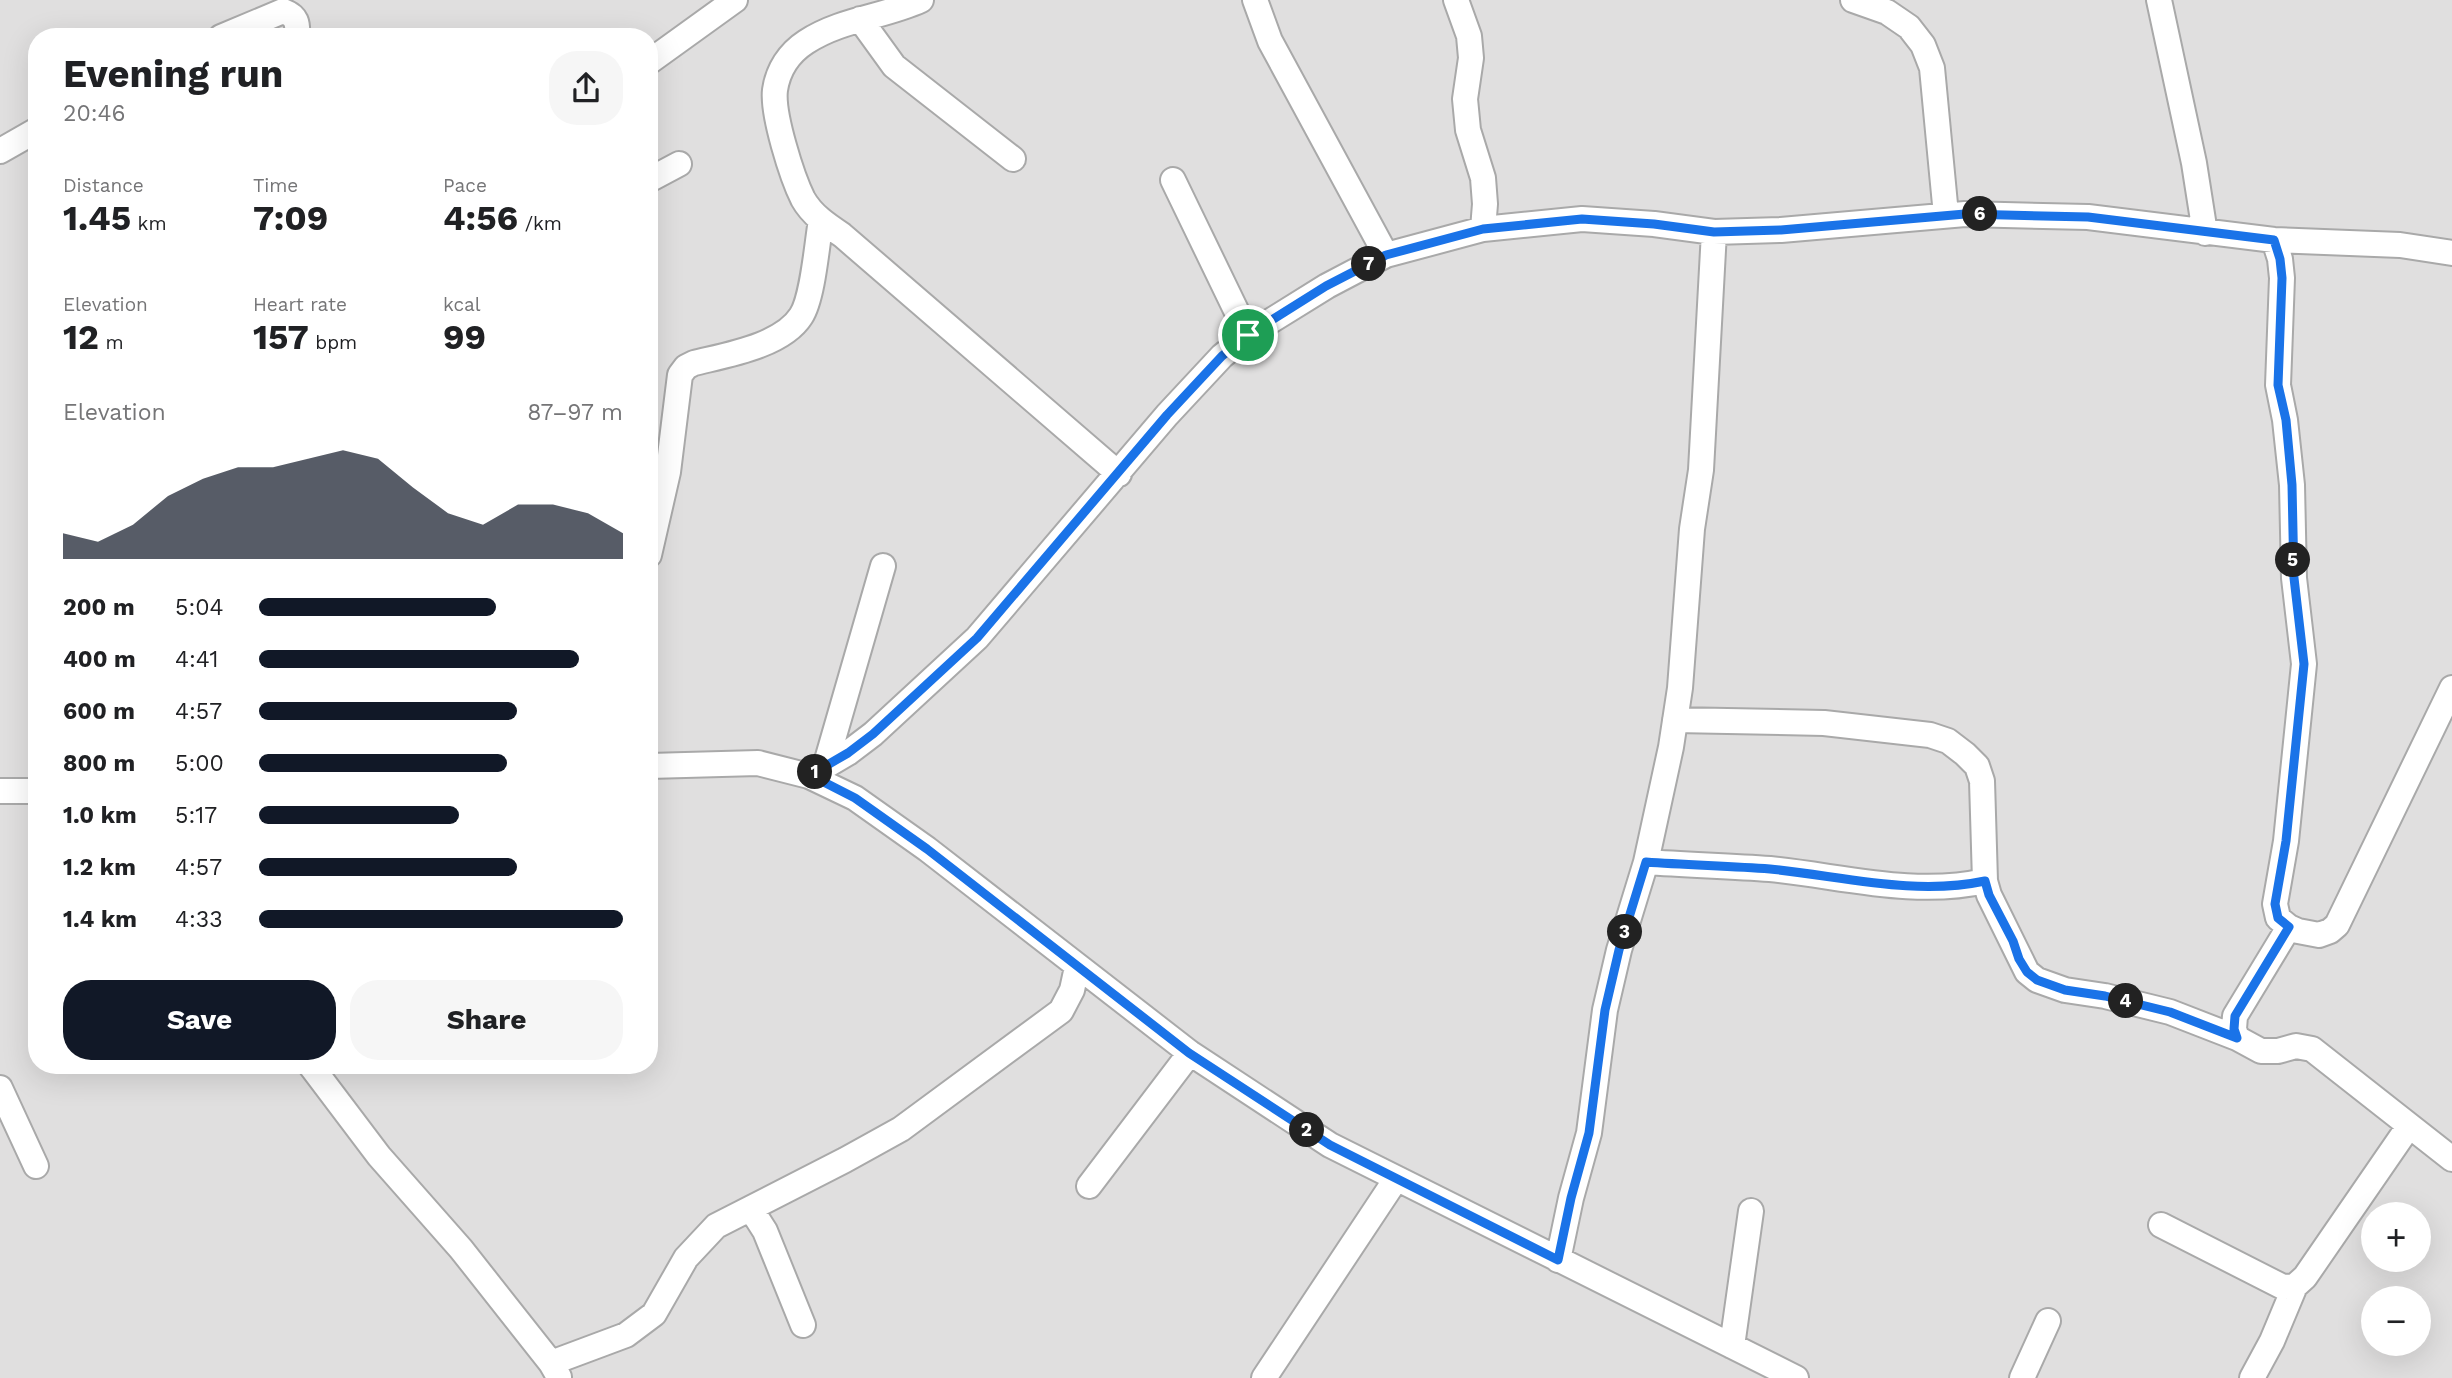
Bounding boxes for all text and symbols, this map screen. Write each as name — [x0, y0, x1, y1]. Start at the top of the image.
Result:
button: share — [549, 51, 623, 125]
text: Evening run — [63, 52, 283, 96]
text: 20:46 — [63, 100, 126, 127]
text: Distance — [63, 174, 144, 197]
text: Time — [253, 174, 298, 197]
text: Pace — [443, 174, 487, 197]
pin: 6 — [1962, 196, 1997, 232]
text: 1.45 — [63, 197, 131, 239]
text: 7:09 — [253, 197, 328, 239]
text: 4:56 — [443, 197, 518, 239]
text: 6 — [1974, 202, 1985, 225]
text: km — [131, 212, 166, 235]
text: /km — [518, 212, 562, 235]
pin: 7 — [1352, 246, 1386, 282]
text: 7 — [1363, 252, 1374, 275]
text: Elevation — [63, 293, 148, 316]
text: Heart rate — [253, 293, 347, 316]
text: kcal — [443, 293, 481, 316]
pin — [1218, 305, 1278, 365]
text: 12 — [63, 316, 99, 358]
text: 157 — [253, 316, 309, 358]
text: 99 — [443, 316, 486, 358]
icon: arrive — [1229, 316, 1267, 354]
text: m — [99, 331, 124, 354]
text: bpm — [309, 331, 357, 354]
text: Elevation — [63, 399, 166, 426]
text: 87–97 m — [527, 399, 623, 426]
pin: 5 — [2276, 542, 2310, 578]
text: 5 — [2287, 548, 2298, 571]
text: 200 m — [63, 594, 135, 621]
text: 5:04 — [175, 594, 224, 621]
text: 400 m — [63, 646, 136, 673]
text: 4:41 — [175, 646, 219, 673]
text: 600 m — [63, 698, 135, 725]
text: 4:57 — [175, 698, 222, 725]
text: 800 m — [63, 750, 135, 777]
text: 5:00 — [175, 750, 224, 777]
pin: 1 — [798, 754, 832, 790]
text: 1 — [810, 760, 819, 783]
text: 1.0 km — [63, 802, 137, 829]
text: 5:17 — [175, 802, 217, 829]
text: 1.2 km — [63, 854, 136, 881]
text: 4:57 — [175, 854, 222, 881]
text: 1.4 km — [63, 906, 137, 933]
text: 4:33 — [175, 906, 223, 933]
pin: 3 — [1608, 914, 1642, 950]
text: 3 — [1619, 920, 1630, 943]
button: Save — [63, 980, 336, 1060]
button: Share — [350, 980, 623, 1060]
pin: 4 — [2108, 984, 2144, 1018]
text: 4 — [2119, 989, 2132, 1012]
pin: 2 — [1290, 1112, 1324, 1148]
text: 2 — [1301, 1118, 1312, 1141]
map controls — [2361, 1202, 2431, 1356]
button: + — [2361, 1202, 2431, 1272]
button: − — [2361, 1286, 2431, 1356]

